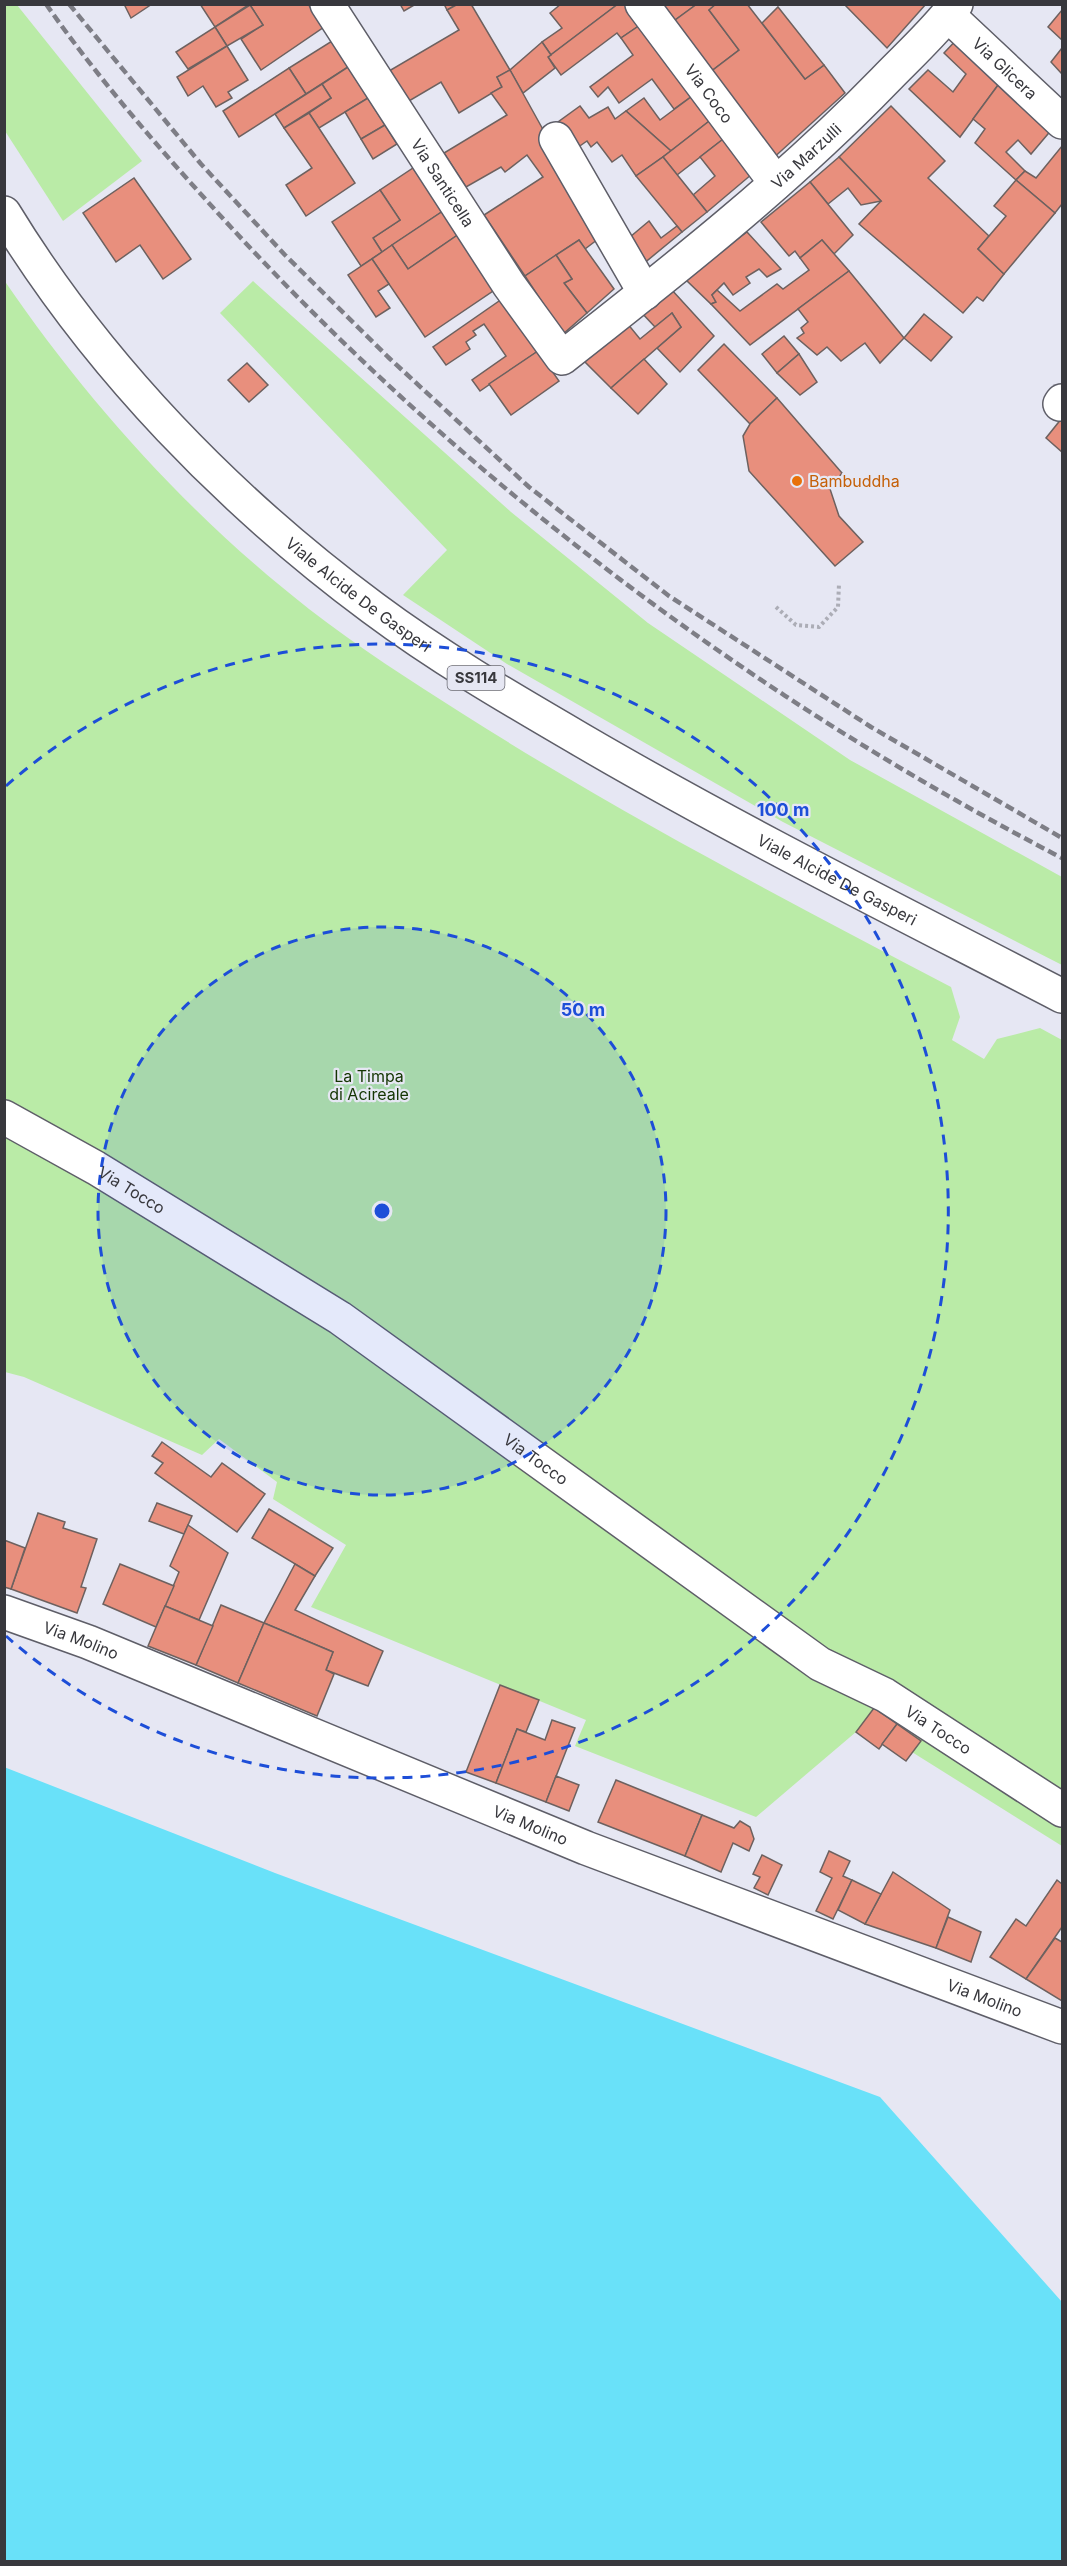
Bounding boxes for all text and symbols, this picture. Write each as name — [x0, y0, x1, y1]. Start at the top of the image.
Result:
street label: Via Glicera — [968, 33, 1041, 104]
street label: Via Coco — [681, 60, 738, 127]
street label: Via Marzulli — [767, 119, 845, 193]
street label: Via Santicella — [407, 135, 479, 231]
place label: Bambuddha — [809, 471, 900, 491]
marker: Bambuddha — [790, 474, 804, 488]
street label: Viale Alcide De Gasperi — [282, 533, 435, 656]
road number: SS114 — [448, 666, 504, 690]
text: 100 m — [757, 799, 809, 820]
street label: Viale Alcide De Gasperi — [754, 830, 920, 930]
text: 50 m — [561, 999, 605, 1020]
park label: La Timpa di Acireale — [329, 1066, 409, 1104]
street label: Via Tocco — [94, 1162, 169, 1218]
centre of rings — [372, 1201, 392, 1221]
street label: Via Tocco — [500, 1429, 572, 1489]
street label: Via Molino — [41, 1617, 122, 1664]
street label: Via Tocco — [902, 1701, 975, 1758]
street label: Via Molino — [490, 1801, 571, 1849]
street label: Via Molino — [944, 1975, 1025, 2021]

